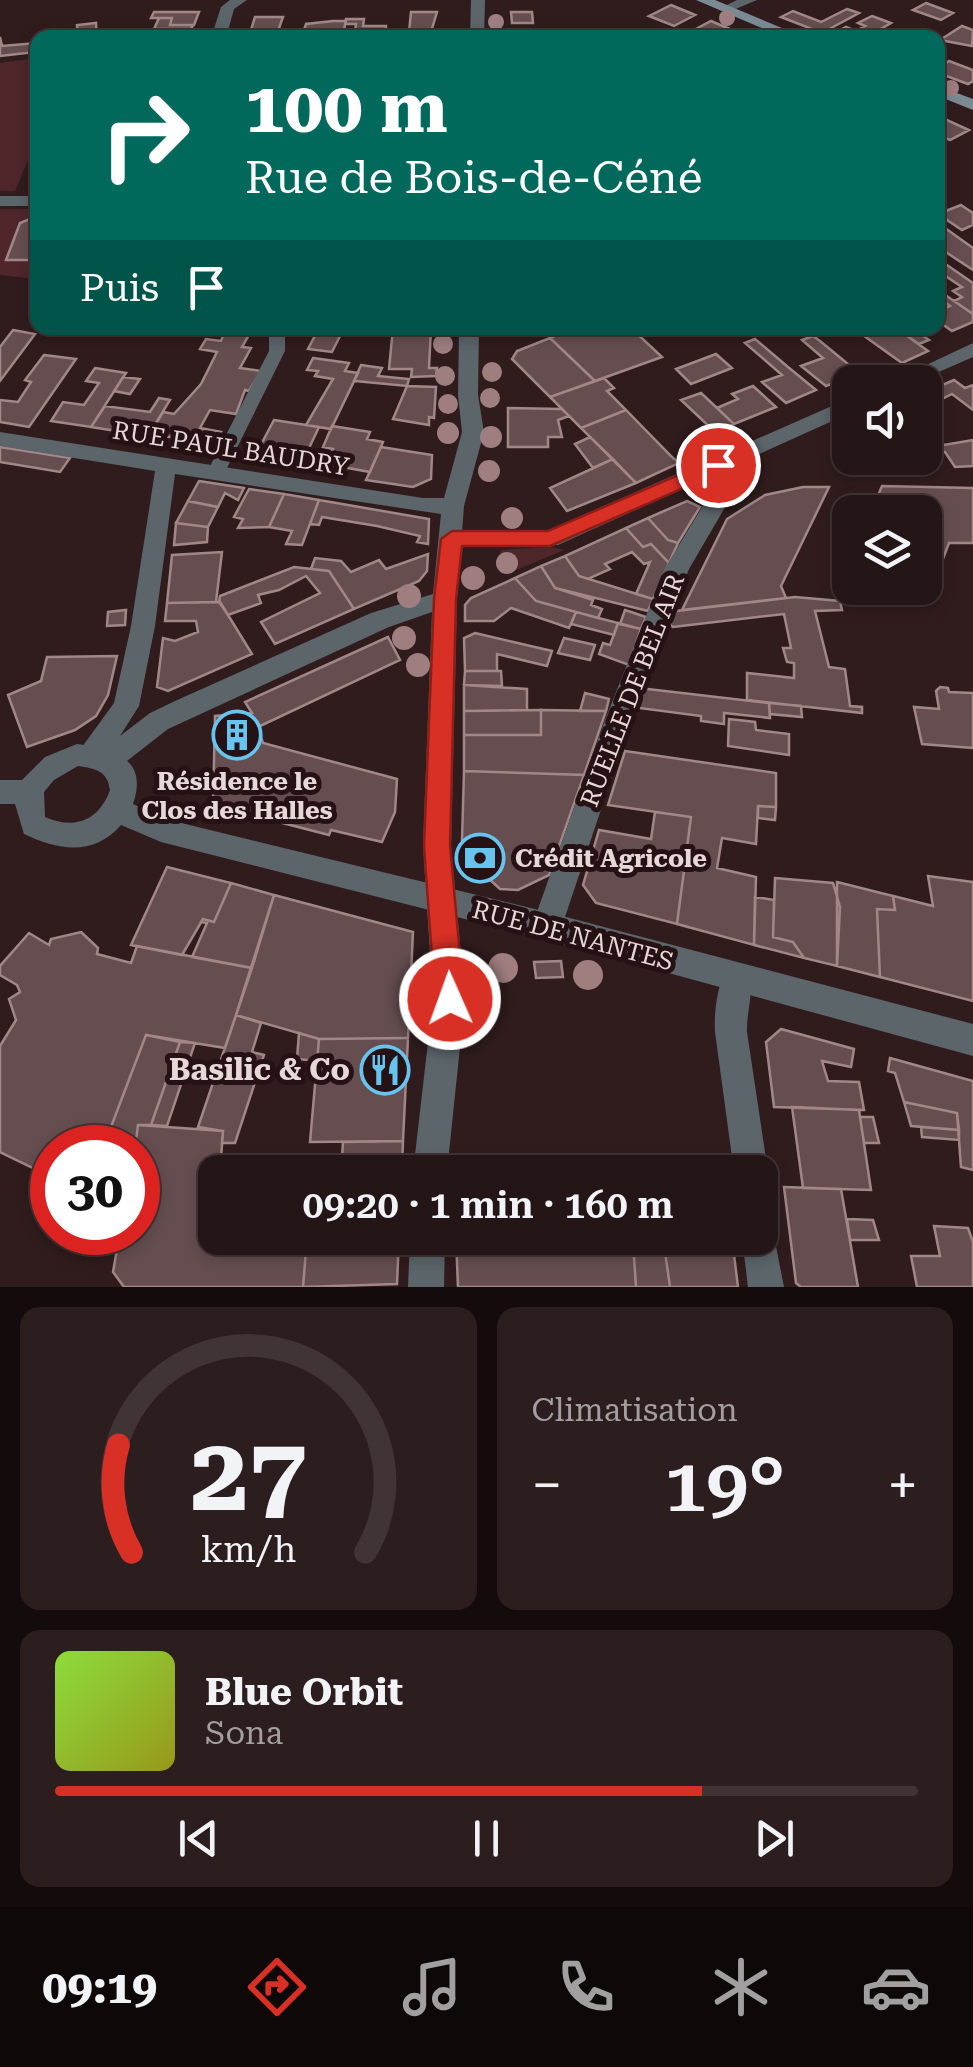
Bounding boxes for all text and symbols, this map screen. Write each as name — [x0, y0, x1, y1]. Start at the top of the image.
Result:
text: 100 m — [245, 67, 448, 149]
icon: right — [80, 70, 210, 200]
text: Rue de Bois-de-Céné — [245, 151, 703, 204]
icon: arrive — [179, 260, 234, 315]
text: Puis — [80, 266, 159, 310]
map controls — [832, 365, 942, 605]
button: sound — [832, 365, 942, 475]
street label: RUE PAUL BAUDRY — [111, 415, 351, 482]
pin — [676, 423, 761, 508]
icon: arrive — [691, 438, 746, 493]
button: layers — [832, 495, 942, 605]
street label: RUELLE DE BEL AIR — [575, 570, 690, 811]
building icon: Résidence le Clos des Halles — [211, 709, 263, 761]
place label: Résidence le Clos des Halles — [141, 767, 333, 825]
bank icon: Crédit Agricole — [454, 832, 506, 884]
place label: Crédit Agricole — [515, 844, 707, 873]
street label: RUE DE NANTES — [469, 895, 676, 976]
position arrow — [398, 947, 502, 1051]
restaurant icon: Basilic & Co — [359, 1044, 411, 1096]
place label: Basilic & Co — [169, 1052, 350, 1087]
speed limit sign: 30 — [30, 1125, 160, 1255]
text: 09:20 · 1 min · 160 m — [303, 1183, 674, 1227]
text: Climatisation — [532, 1391, 738, 1429]
text: 27 — [190, 1414, 306, 1535]
text: 19° — [664, 1441, 785, 1529]
text: − — [532, 1453, 562, 1517]
text: + — [887, 1453, 918, 1517]
text: km/h — [200, 1529, 296, 1571]
text: Blue Orbit — [205, 1670, 403, 1714]
text: Sona — [205, 1714, 283, 1752]
icon: previous — [171, 1811, 226, 1866]
icon: pause — [459, 1811, 514, 1866]
icon: next — [747, 1811, 802, 1866]
icon: directions — [242, 1952, 312, 2022]
icon: music — [397, 1952, 467, 2022]
icon: phone — [551, 1952, 621, 2022]
icon: climate — [706, 1952, 776, 2022]
icon: car — [861, 1952, 931, 2022]
text: 09:19 — [42, 1961, 157, 2014]

